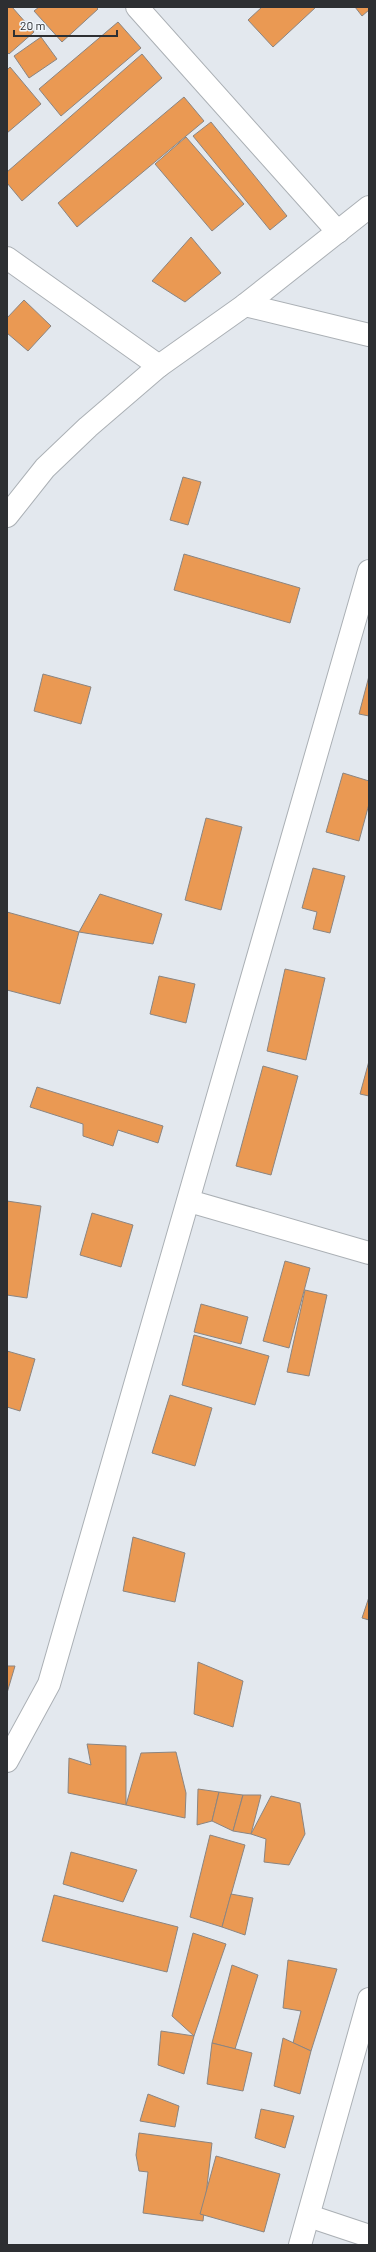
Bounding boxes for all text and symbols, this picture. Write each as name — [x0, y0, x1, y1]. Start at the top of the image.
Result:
scale bar — [14, 12, 117, 38]
text: 20 m — [20, 18, 46, 32]

